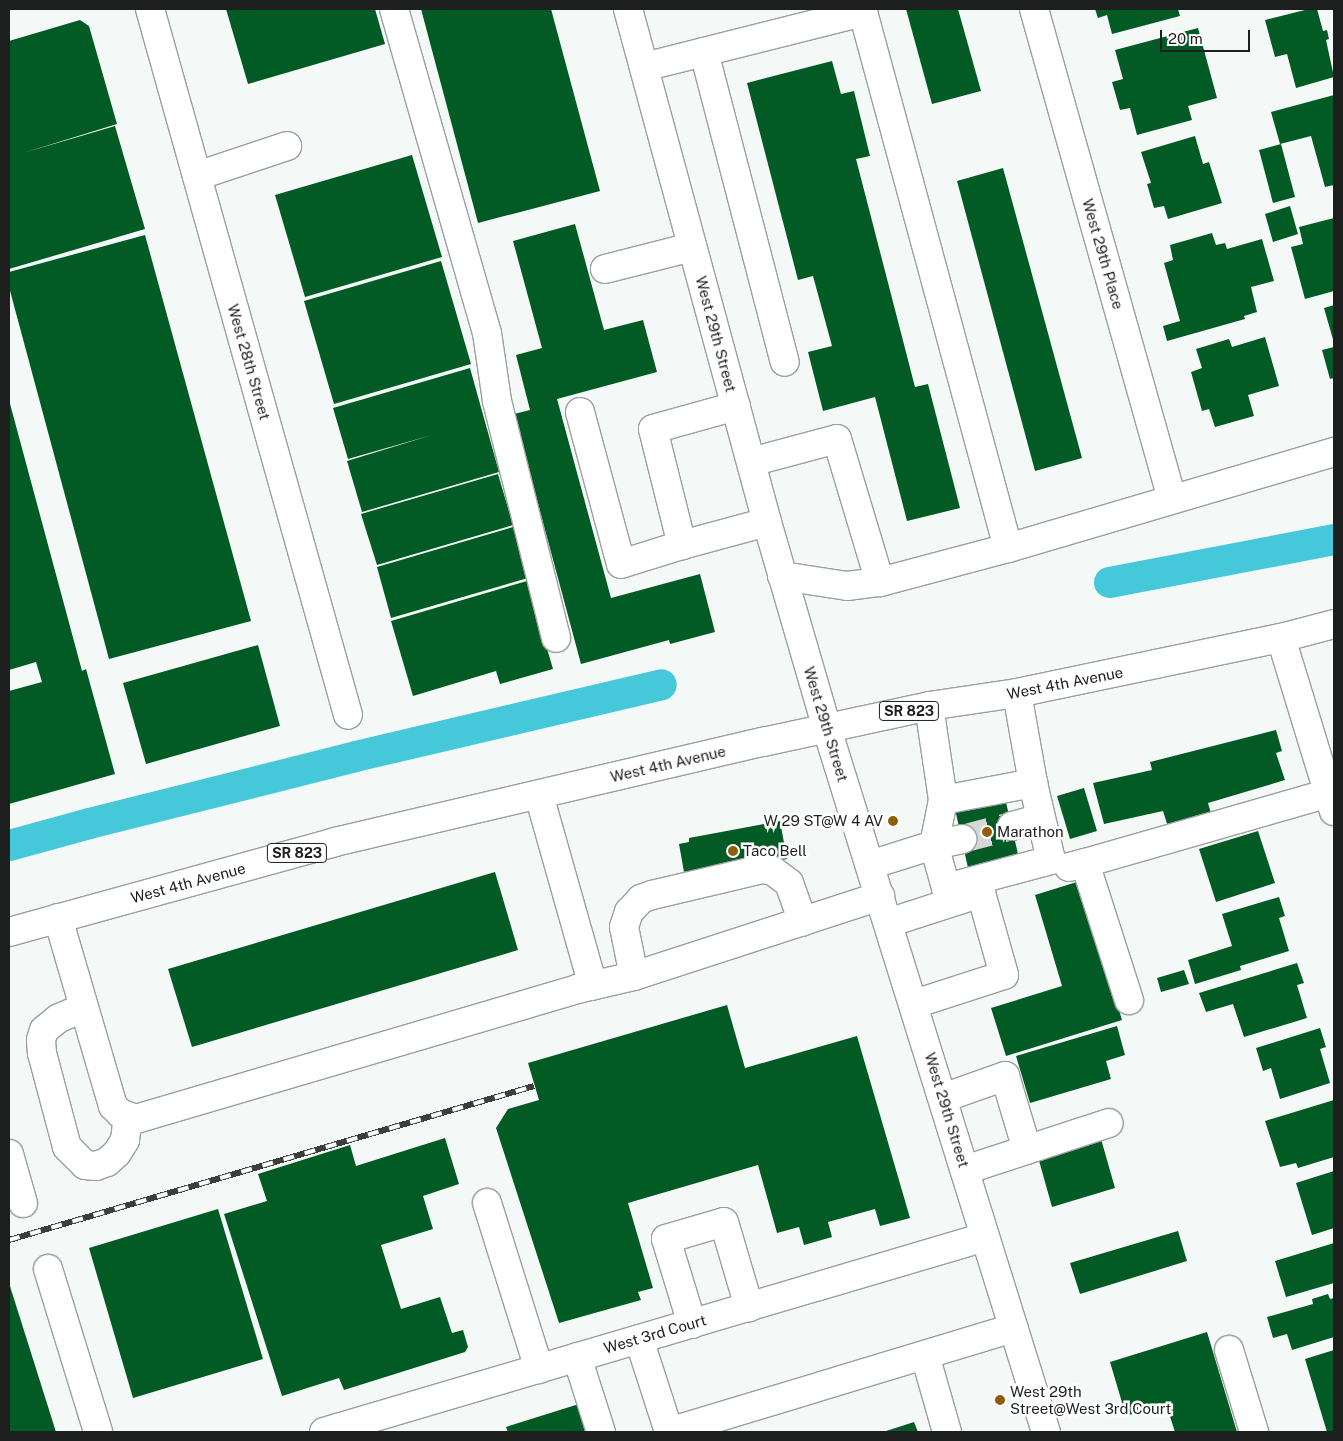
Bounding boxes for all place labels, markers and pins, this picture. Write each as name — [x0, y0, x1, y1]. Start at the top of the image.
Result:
place label: W 29 ST@W 4 AV — [764, 812, 883, 830]
marker: W 29 ST@W 4 AV — [887, 815, 899, 827]
place label: Marathon — [997, 823, 1064, 841]
marker: Marathon — [981, 826, 993, 838]
place label: Taco Bell — [743, 842, 807, 860]
marker: Taco Bell — [727, 845, 739, 857]
place label: West 29th Street@West 3rd Court — [1010, 1382, 1171, 1417]
marker: West 29th Street@West 3rd Court — [994, 1394, 1006, 1406]

